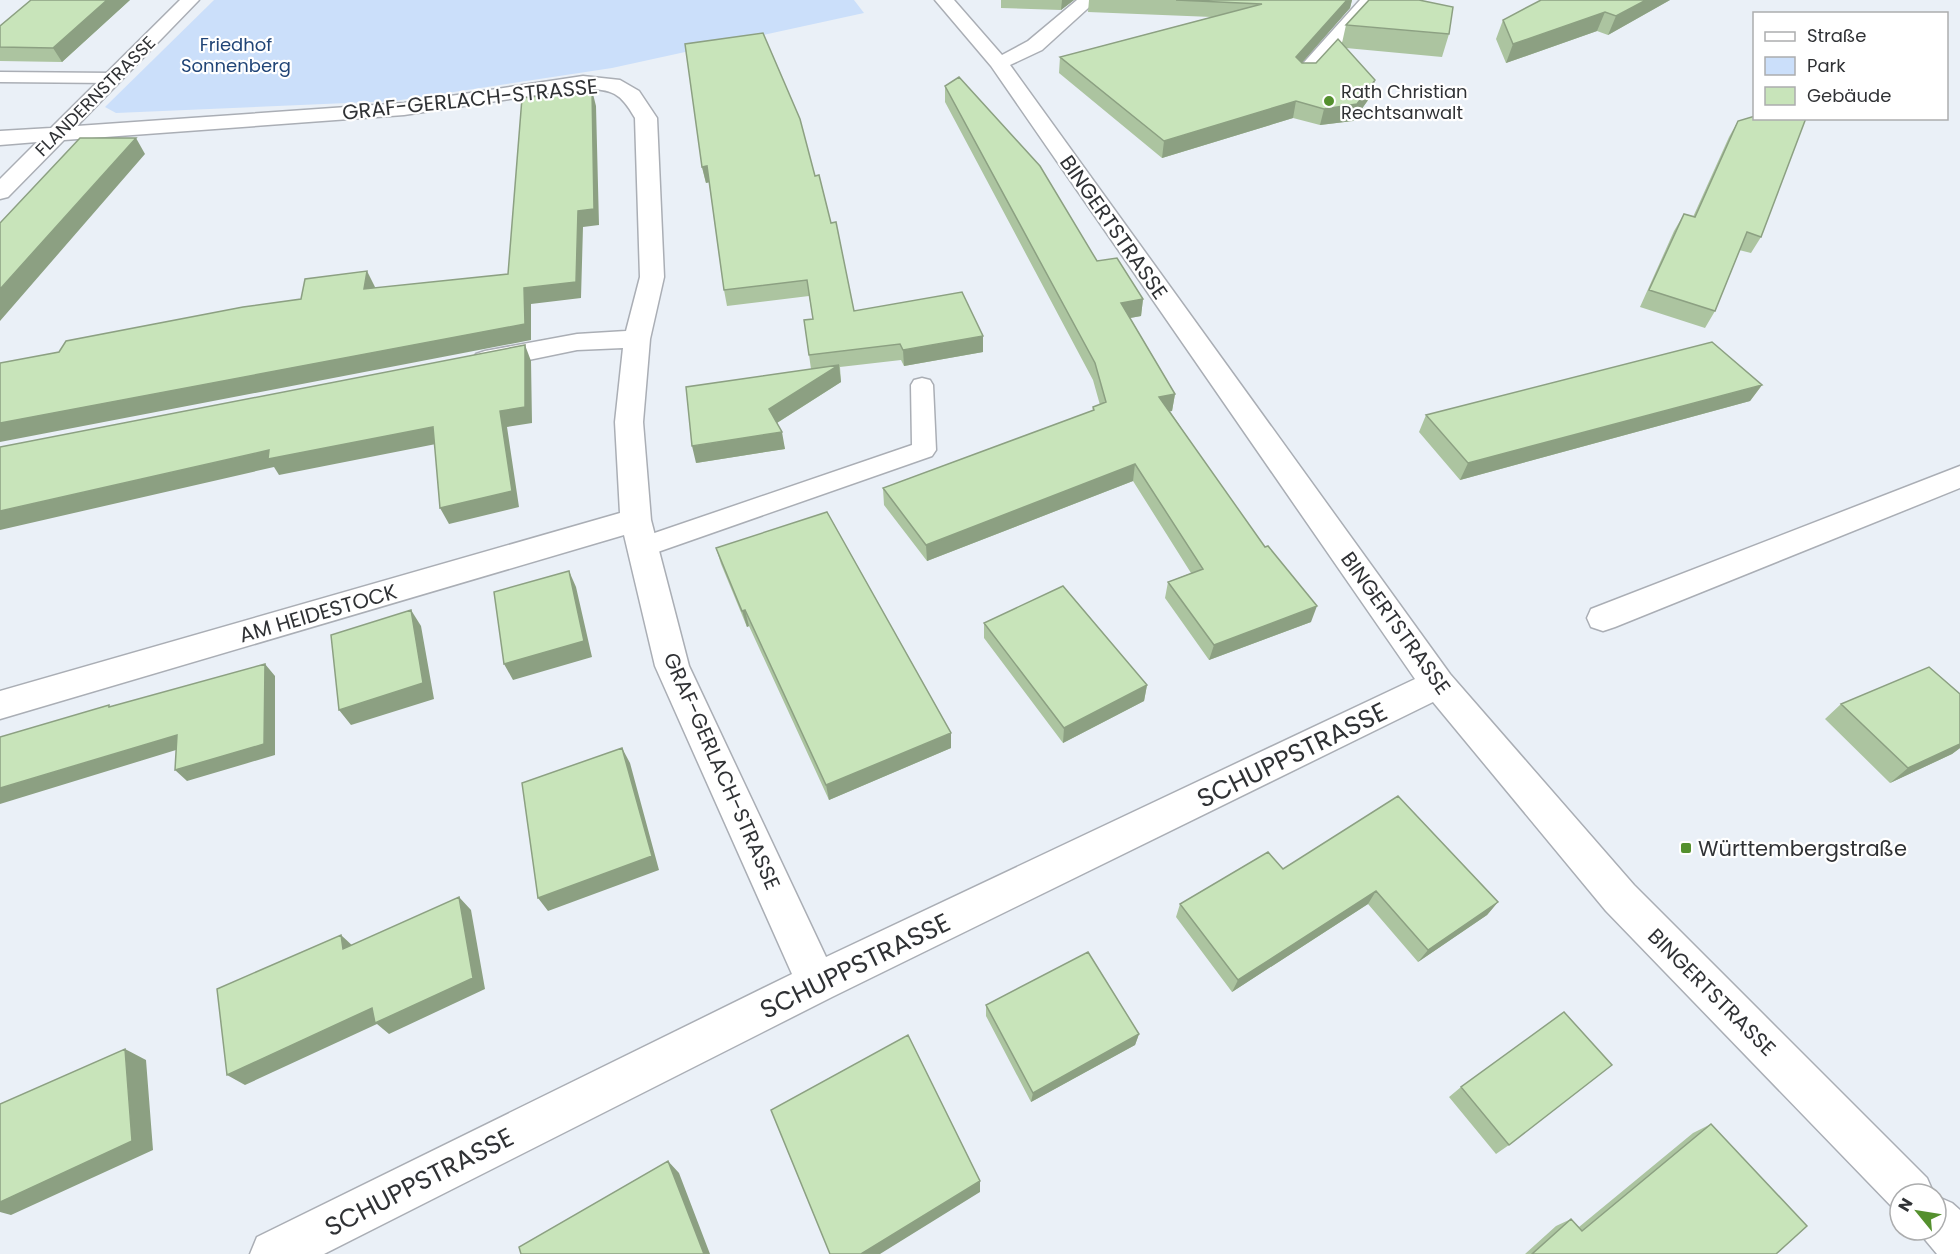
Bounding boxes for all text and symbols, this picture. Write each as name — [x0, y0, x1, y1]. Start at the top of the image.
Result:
legend — [1753, 12, 1948, 120]
text: Straße — [1807, 23, 1866, 48]
street label: FLANDERNSTRASSE — [29, 30, 161, 162]
park label: Friedhof Sonnenberg — [181, 32, 291, 78]
text: Park — [1807, 53, 1846, 78]
street label: GRAF-GERLACH-STRASSE — [341, 71, 599, 127]
place label: Rath Christian Rechtsanwalt — [1341, 79, 1468, 125]
text: Gebäude — [1807, 83, 1891, 108]
marker: Rath Christian Rechtsanwalt — [1322, 94, 1336, 108]
street label: BINGERTSTRASSE — [1053, 149, 1175, 305]
street label: BINGERTSTRASSE — [1334, 546, 1458, 700]
street label: AM HEIDESTOCK — [236, 576, 401, 649]
street label: GRAF-GERLACH-STRASSE — [657, 648, 787, 894]
street label: SCHUPPSTRASSE — [1191, 693, 1393, 817]
place label: Württembergstraße — [1698, 834, 1907, 863]
marker: Württembergstraße — [1679, 841, 1693, 855]
street label: SCHUPPSTRASSE — [754, 904, 956, 1028]
street label: BINGERTSTRASSE — [1642, 922, 1782, 1062]
street label: SCHUPPSTRASSE — [318, 1119, 520, 1245]
north arrow — [1888, 1182, 1948, 1242]
text: N — [1892, 1194, 1918, 1216]

